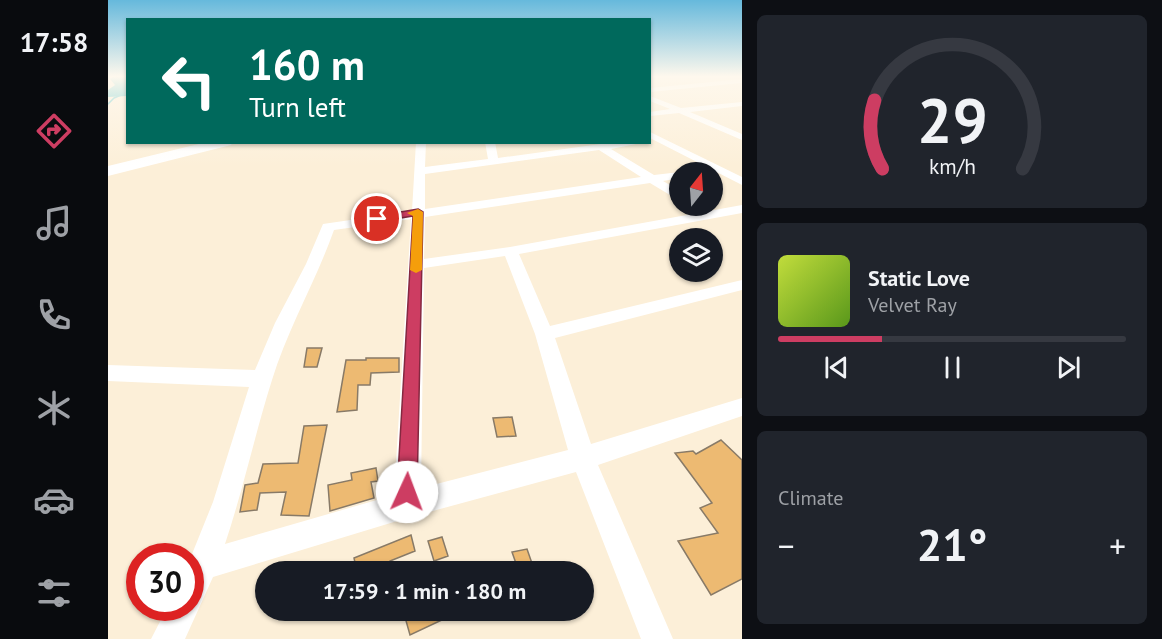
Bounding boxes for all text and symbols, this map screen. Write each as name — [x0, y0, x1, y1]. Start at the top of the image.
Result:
text: 17:58 — [20, 25, 88, 59]
text: 160 m — [249, 37, 365, 92]
icon: left — [150, 42, 228, 120]
text: 29 — [917, 79, 987, 160]
text: Turn left — [249, 90, 346, 124]
icon: directions — [33, 110, 75, 152]
text: km/h — [928, 152, 975, 180]
north arrow — [669, 162, 723, 216]
map controls — [669, 162, 723, 282]
pin — [351, 193, 402, 244]
icon: music — [33, 202, 75, 244]
icon: arrive — [360, 202, 393, 235]
button: layers — [669, 228, 723, 282]
text: Static Love — [868, 264, 970, 292]
text: Velvet Ray — [868, 292, 957, 318]
icon: phone — [33, 294, 75, 336]
icon: previous — [820, 351, 853, 384]
icon: pause — [936, 351, 969, 384]
icon: next — [1052, 351, 1085, 384]
icon: climate — [33, 387, 75, 429]
position arrow — [375, 460, 439, 524]
icon: car — [33, 479, 75, 521]
text: Climate — [778, 485, 844, 511]
text: 21° — [917, 515, 987, 573]
text: − — [778, 524, 795, 567]
text: + — [1109, 524, 1126, 567]
speed limit sign: 30 — [126, 543, 204, 621]
icon: filters — [33, 572, 75, 614]
text: 17:59 · 1 min · 180 m — [323, 577, 526, 605]

